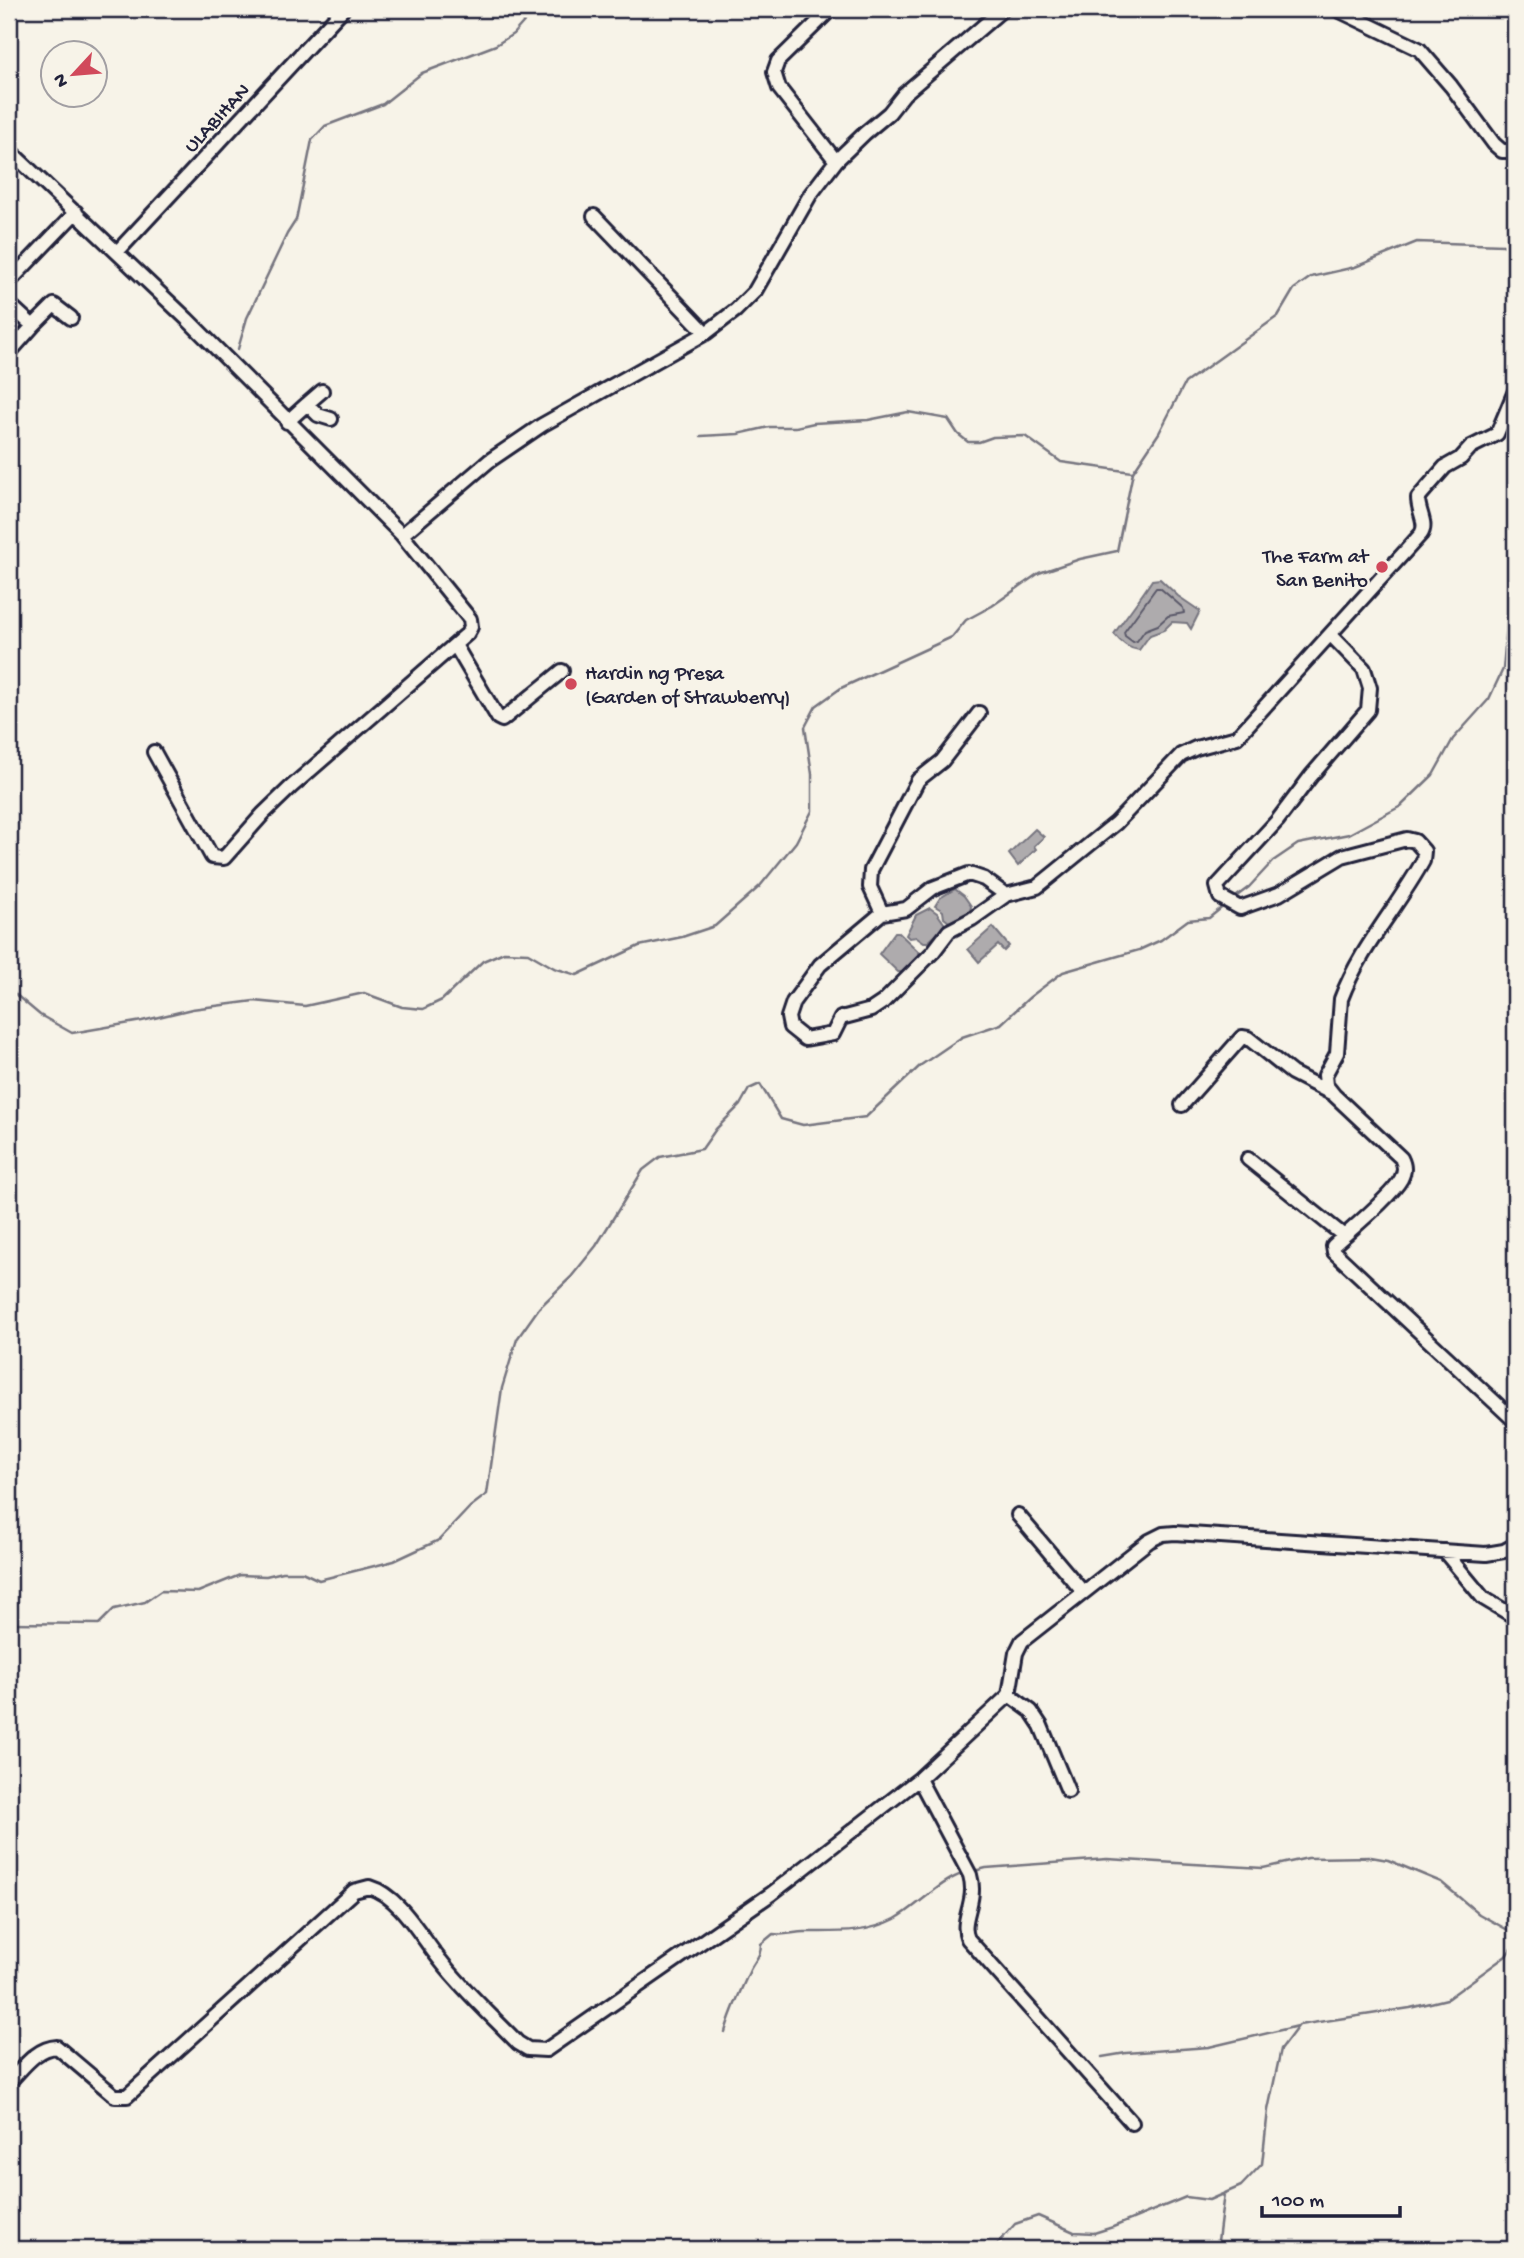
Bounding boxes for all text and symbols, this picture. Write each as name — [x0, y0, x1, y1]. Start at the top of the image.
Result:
north arrow — [38, 38, 108, 108]
text: N — [49, 69, 75, 91]
street label: ULABIHAN — [180, 79, 257, 159]
place label: The Farm at San Benito — [1262, 546, 1370, 595]
marker: The Farm at San Benito — [1374, 559, 1390, 575]
place label: Hardin ng Presa (Garden of Strawberry) — [585, 663, 790, 712]
marker: Hardin ng Presa (Garden of Strawberry) — [563, 676, 579, 692]
scale bar — [1262, 2174, 1400, 2218]
text: 100 m — [1271, 2190, 1324, 2215]

